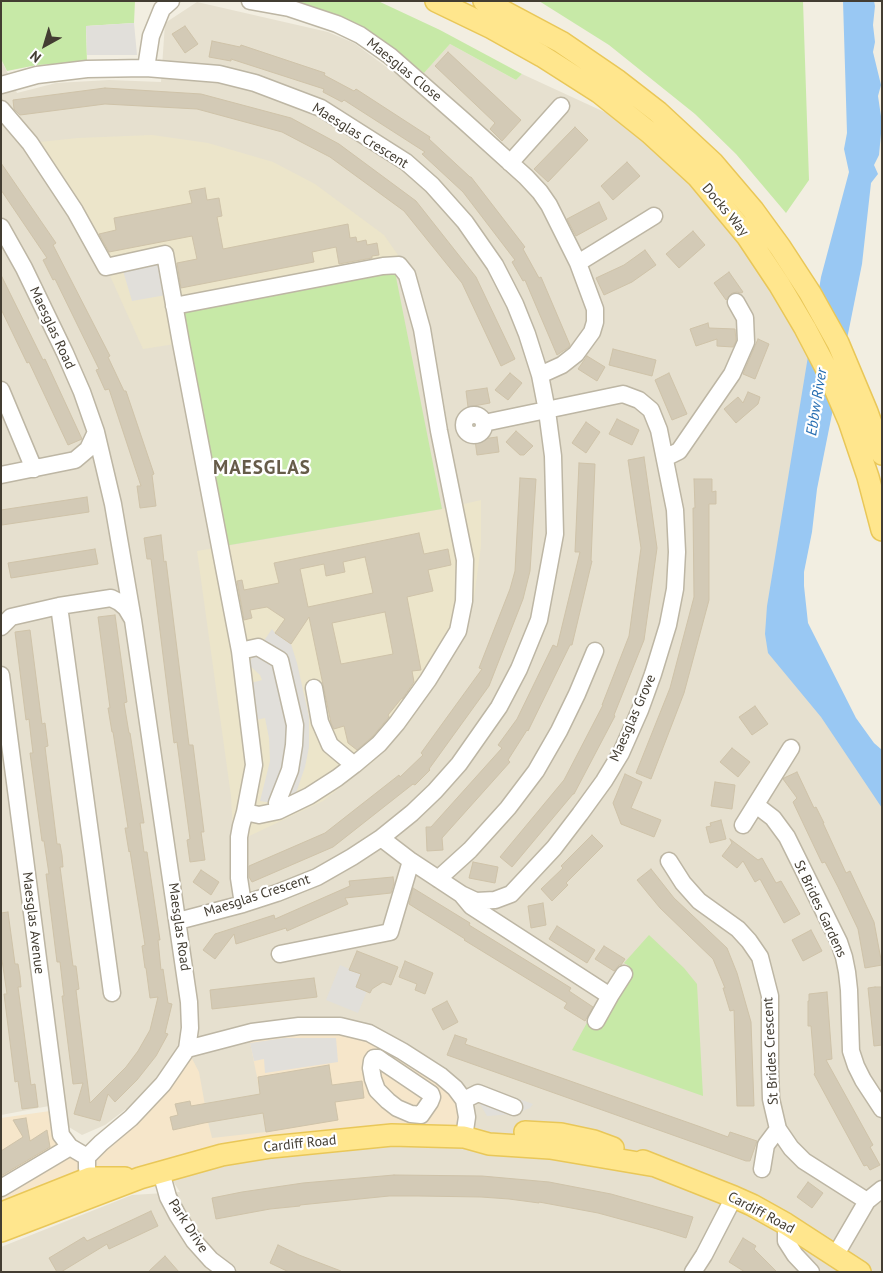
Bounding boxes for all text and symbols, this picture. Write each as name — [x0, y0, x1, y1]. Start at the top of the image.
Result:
north arrow — [20, 20, 70, 70]
street label: Maesglas Close — [363, 35, 445, 105]
text: N — [26, 47, 45, 67]
street label: Maesglas Crescent — [309, 100, 411, 172]
street label: Docks Way — [698, 180, 752, 240]
street label: Maesglas Road — [26, 284, 78, 372]
water label: Ebbw River — [803, 367, 831, 437]
district label: MAESGLAS — [212, 458, 312, 480]
street label: Maesglas Grove — [606, 672, 660, 764]
street label: St Brides Gardens — [790, 858, 850, 960]
street label: Maesglas Avenue — [18, 871, 48, 975]
street label: Maesglas Crescent — [202, 871, 312, 921]
street label: Maesglas Road — [164, 882, 194, 972]
street label: St Brides Crescent — [760, 997, 782, 1105]
street label: Cardiff Road — [263, 1132, 337, 1156]
street label: Cardiff Road — [725, 1188, 797, 1238]
street label: Park Drive — [164, 1196, 212, 1256]

